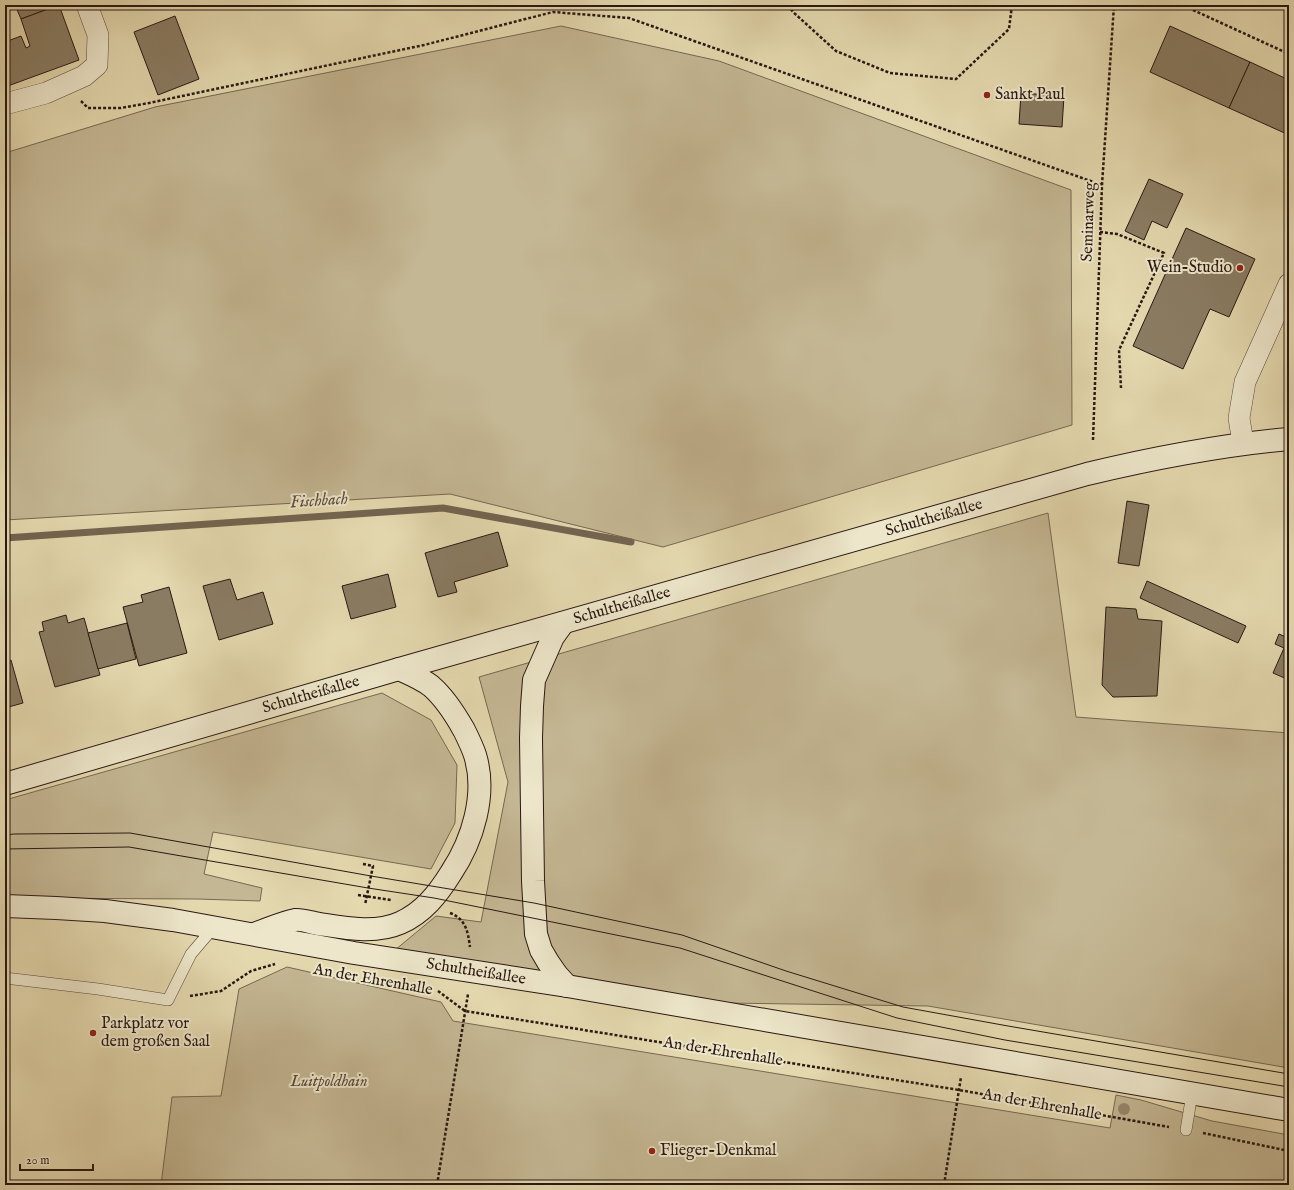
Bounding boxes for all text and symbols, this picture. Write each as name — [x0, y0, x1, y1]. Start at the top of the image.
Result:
place label: Sankt Paul — [995, 85, 1066, 105]
marker: Sankt Paul — [982, 90, 992, 100]
street label: Seminarweg — [1078, 181, 1100, 262]
place label: Wein-Studio — [1147, 258, 1232, 278]
marker: Wein-Studio — [1235, 263, 1245, 273]
water label: Fischbach — [289, 489, 349, 513]
street label: Schultheißallee — [883, 495, 985, 541]
street label: Schultheißallee — [571, 583, 673, 629]
street label: Schultheißallee — [260, 672, 362, 718]
street label: Schultheißallee — [425, 954, 527, 990]
street label: An der Ehrenhalle — [311, 959, 434, 1000]
place label: Parkplatz vor dem großen Saal — [101, 1014, 211, 1052]
marker: Parkplatz vor dem großen Saal — [88, 1028, 98, 1038]
street label: An der Ehrenhalle — [661, 1033, 784, 1071]
park label: Luitpoldhain — [290, 1072, 367, 1092]
street label: An der Ehrenhalle — [980, 1084, 1103, 1125]
place label: Flieger-Denkmal — [660, 1141, 777, 1161]
scale bar — [20, 1146, 93, 1172]
marker: Flieger-Denkmal — [647, 1146, 657, 1156]
text: 20 m — [26, 1153, 49, 1168]

